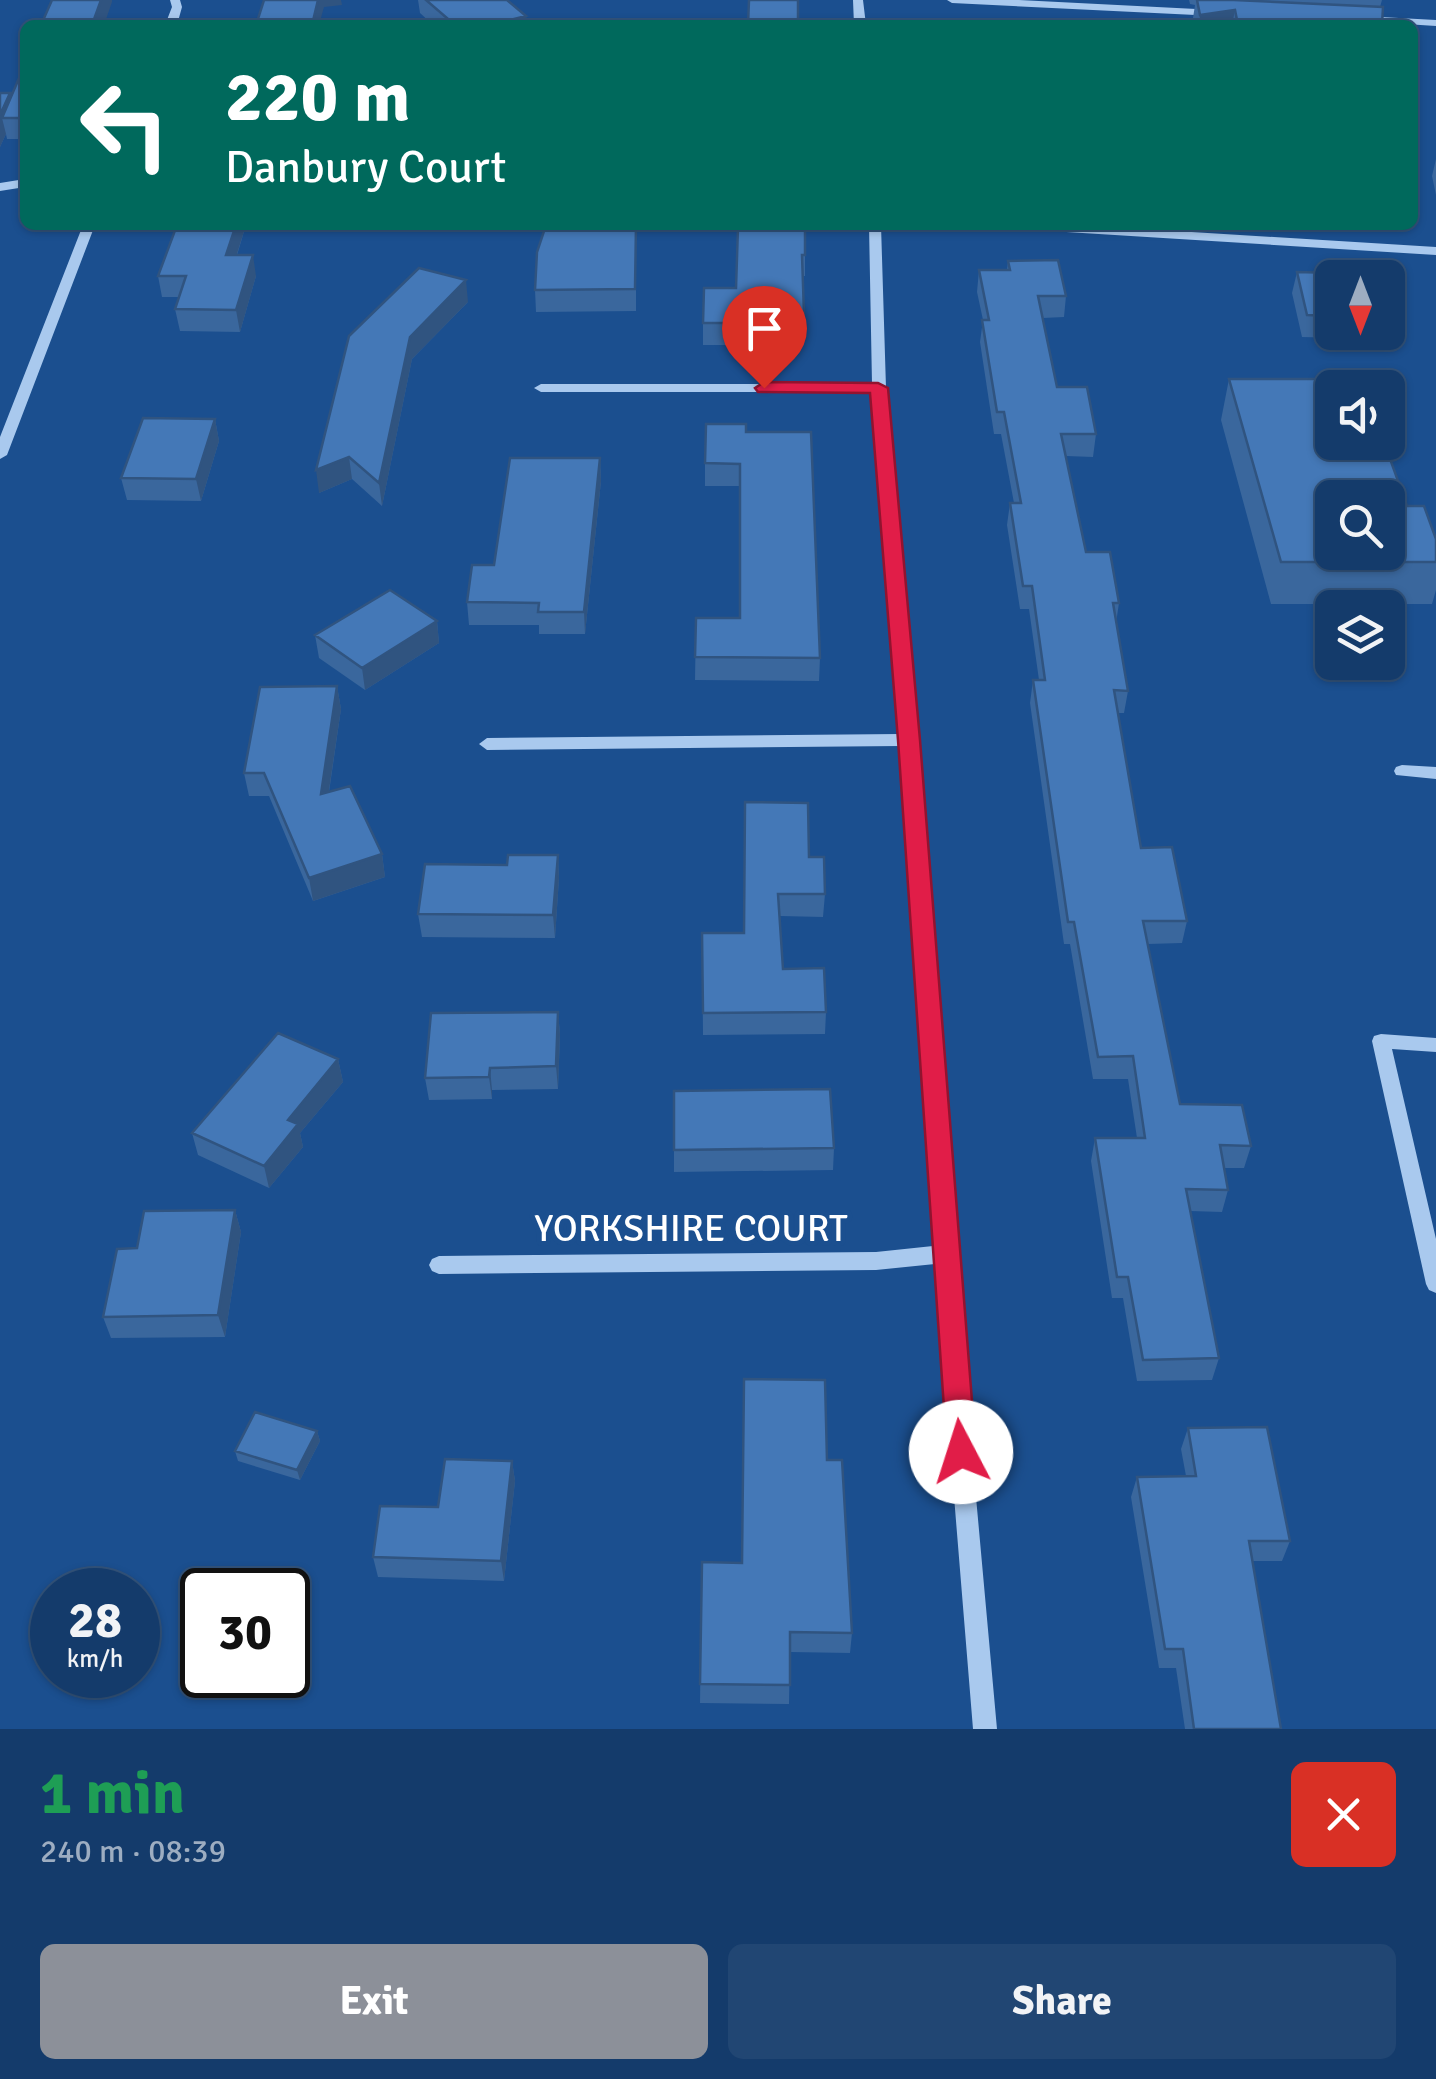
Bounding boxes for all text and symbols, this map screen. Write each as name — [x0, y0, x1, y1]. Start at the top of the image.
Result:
text: 220 m — [225, 54, 410, 140]
icon: left — [60, 60, 190, 190]
text: Danbury Court — [225, 140, 506, 195]
north arrow — [1315, 260, 1405, 350]
map controls — [1315, 260, 1405, 680]
pin — [722, 286, 807, 389]
icon: arrive — [737, 301, 792, 356]
button: sound — [1315, 370, 1405, 460]
button: search — [1315, 480, 1405, 570]
button: layers — [1315, 590, 1405, 680]
street label: YORKSHIRE COURT — [534, 1205, 848, 1252]
position arrow — [909, 1400, 1013, 1504]
speed limit sign: 30 — [180, 1568, 310, 1698]
text: 28 — [68, 1590, 122, 1652]
text: km/h — [67, 1643, 123, 1674]
text: 1 min — [40, 1757, 185, 1831]
button: close — [1291, 1762, 1396, 1867]
text: 240 m · 08:39 — [40, 1832, 226, 1871]
button: Exit — [40, 1944, 708, 2059]
button: Share — [728, 1944, 1396, 2059]

